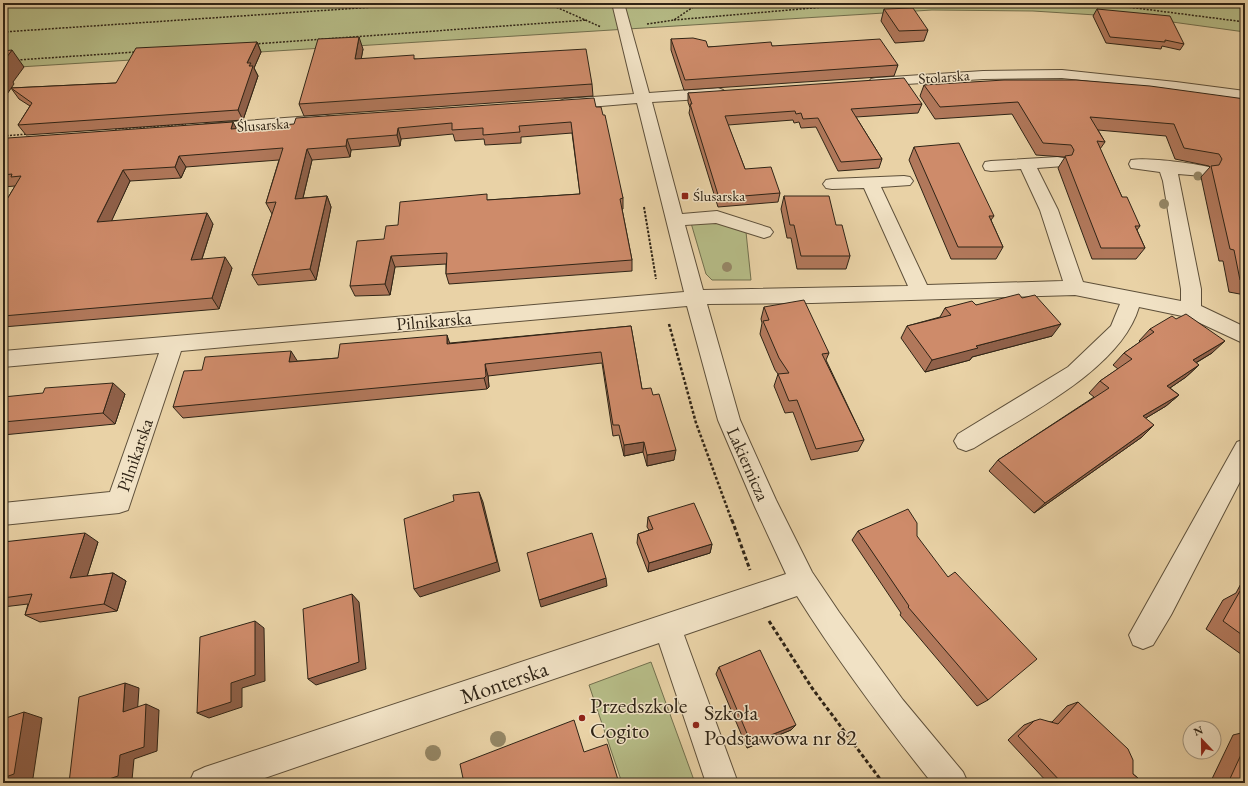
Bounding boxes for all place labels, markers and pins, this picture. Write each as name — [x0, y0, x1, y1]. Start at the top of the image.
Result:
place label: Ślusarska — [693, 186, 745, 205]
marker: Ślusarska — [680, 191, 690, 201]
place label: Przedszkole Cogito — [590, 691, 688, 745]
place label: Szkoła Podstawowa nr 82 — [704, 698, 857, 752]
marker: Przedszkole Cogito — [577, 713, 587, 723]
marker: Szkoła Podstawowa nr 82 — [691, 720, 701, 730]

